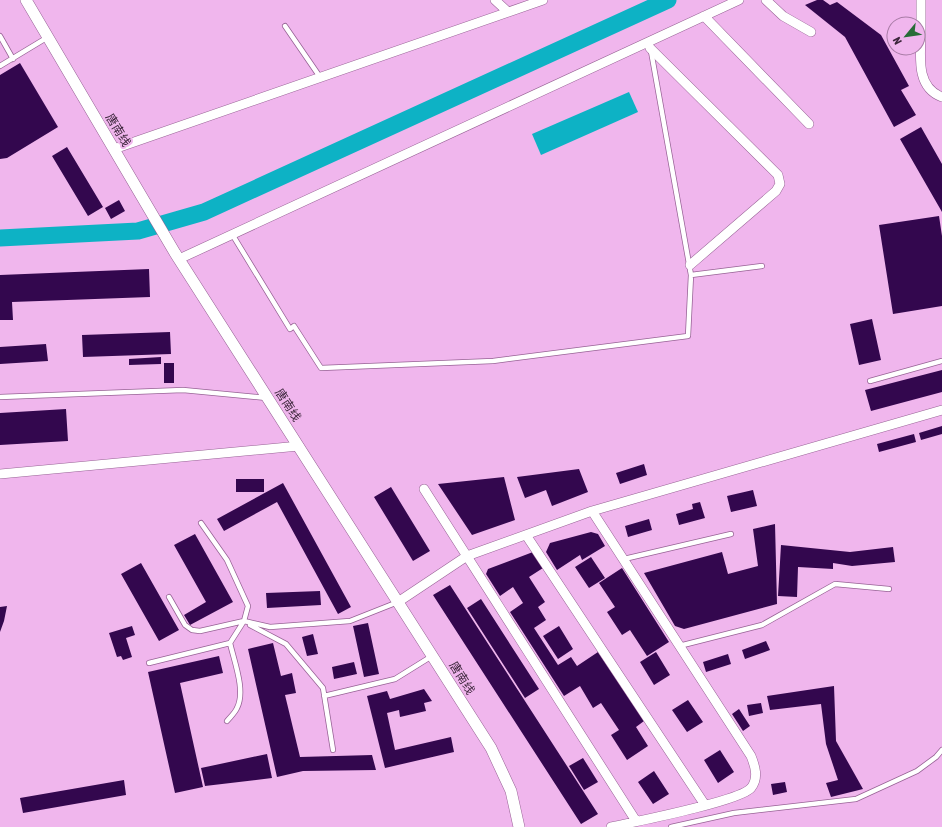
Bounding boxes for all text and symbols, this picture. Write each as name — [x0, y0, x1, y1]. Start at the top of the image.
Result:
north arrow — [886, 16, 926, 56]
text: N — [890, 35, 904, 47]
street label: 唐南线 — [103, 111, 133, 149]
street label: 唐南线 — [272, 386, 304, 424]
street label: 唐南线 — [447, 659, 477, 697]

